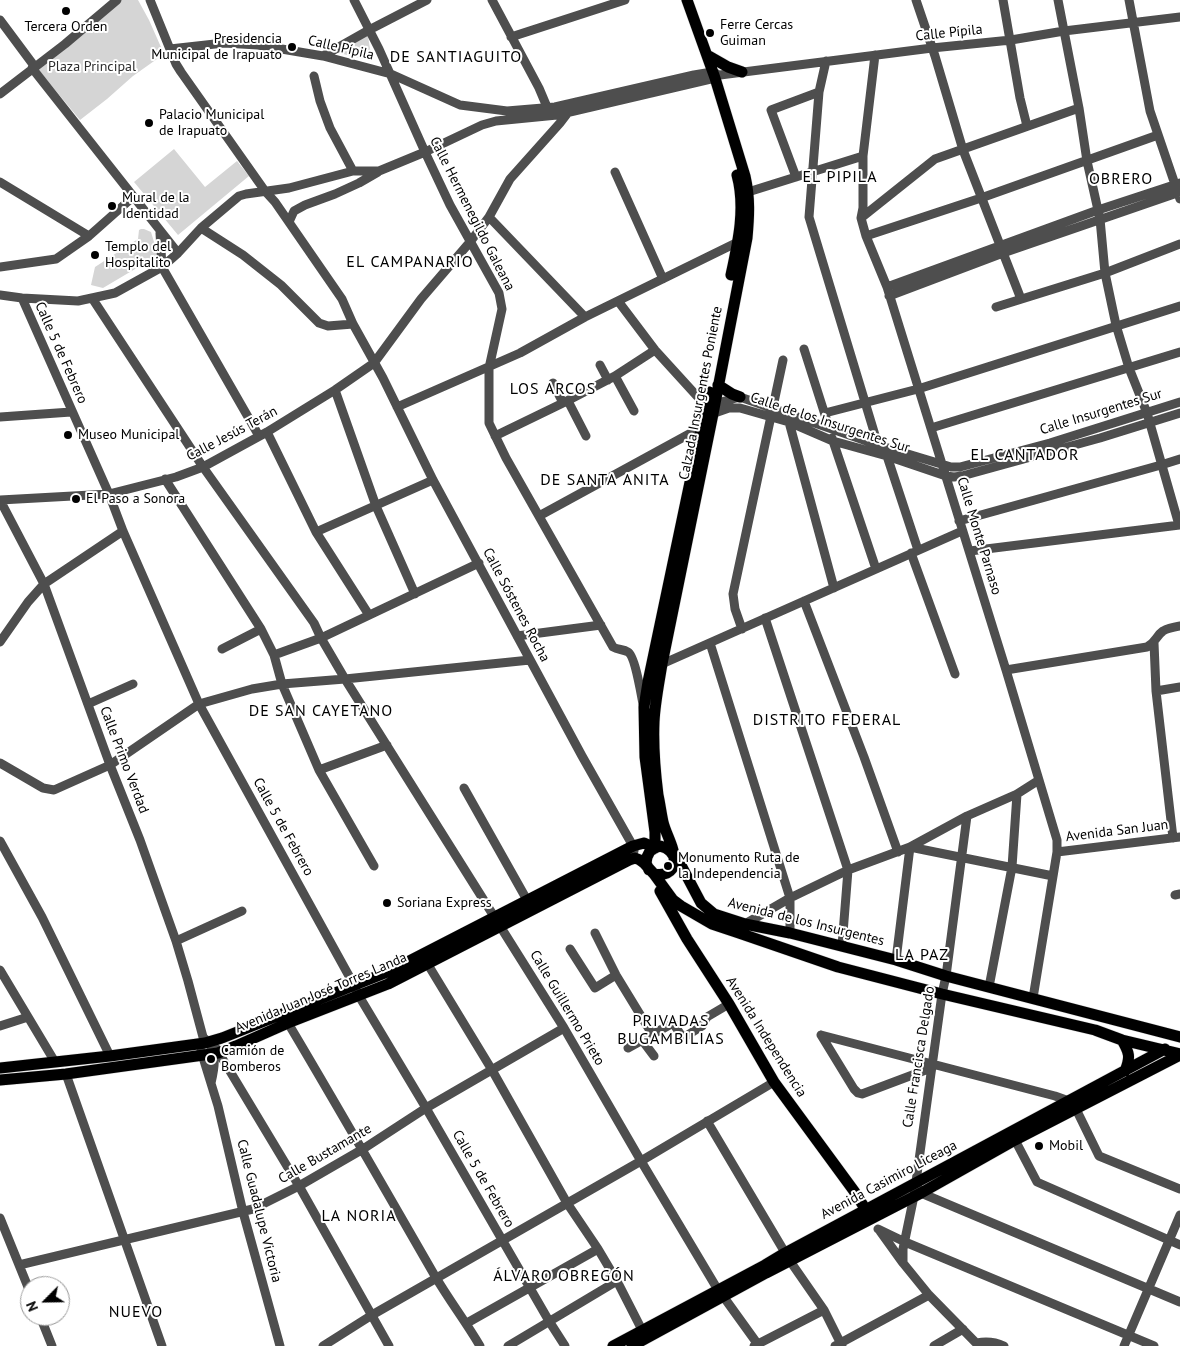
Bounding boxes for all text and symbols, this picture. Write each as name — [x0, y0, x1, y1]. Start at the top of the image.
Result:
marker: Tercera Orden — [60, 5, 72, 17]
place label: Ferre Cercas Guiman — [720, 17, 793, 49]
place label: Tercera Orden — [24, 19, 108, 35]
street label: Calle Pípila — [915, 21, 983, 45]
marker: Ferre Cercas Guiman — [704, 27, 716, 39]
place label: Presidencia Municipal de Irapuato — [151, 31, 282, 64]
street label: Calle Pípila — [306, 32, 376, 64]
marker: Presidencia Municipal de Irapuato — [286, 41, 298, 53]
district label: DE SANTIAGUITO — [388, 47, 524, 67]
park label: Plaza Principal — [48, 59, 136, 75]
place label: Palacio Municipal de Irapuato — [159, 107, 264, 140]
marker: Palacio Municipal de Irapuato — [143, 117, 155, 129]
street label: Calle Hermenegildo Galeana — [426, 134, 518, 294]
district label: EL PIPILA — [801, 167, 879, 187]
district label: OBRERO — [1088, 169, 1154, 189]
place label: Mural de la Identidad — [122, 190, 190, 222]
marker: Mural de la Identidad — [106, 200, 118, 212]
place label: Templo del Hospitalito — [105, 239, 171, 272]
marker: Templo del Hospitalito — [89, 249, 101, 261]
district label: EL CAMPANARIO — [345, 252, 475, 272]
street label: Calle 5 de Febrero — [31, 300, 91, 406]
street label: Calzada Insurgentes Poniente — [676, 305, 726, 481]
district label: LOS ARCOS — [509, 379, 597, 399]
street label: Calle Insurgentes Sur — [1038, 385, 1164, 439]
street label: Calle de los Insurgentes Sur — [748, 389, 912, 457]
street label: Calle Jesús Terán — [184, 403, 280, 465]
place label: Museo Municipal — [78, 427, 179, 443]
marker: Museo Municipal — [62, 429, 74, 441]
district label: EL CANTADOR — [969, 445, 1081, 465]
district label: DE SANTA ANITA — [539, 470, 671, 490]
street label: Calle Monte Parnaso — [953, 475, 1005, 597]
place label: El Paso a Sonora — [86, 491, 185, 507]
marker: El Paso a Sonora — [70, 493, 82, 505]
street label: Calle Sóstenes Rocha — [479, 545, 553, 665]
district label: DE SAN CAYETANO — [247, 701, 395, 721]
street label: Calle Primo Verdad — [96, 704, 152, 816]
district label: DISTRITO FEDERAL — [751, 710, 903, 730]
street label: Calle 5 de Febrero — [249, 775, 317, 879]
street label: Avenida San Juan — [1065, 816, 1169, 846]
place label: Monumento Ruta de la Independencia — [678, 850, 800, 882]
marker: Monumento Ruta de la Independencia — [662, 860, 674, 872]
street label: Avenida de los Insurgentes — [726, 894, 886, 950]
place label: Soriana Express — [397, 895, 492, 911]
marker: Soriana Express — [381, 897, 393, 909]
district label: LA PAZ — [894, 945, 950, 965]
street label: Calle Guillermo Prieto — [526, 947, 608, 1069]
street label: Avenida Juan José Torres Landa — [233, 949, 409, 1037]
street label: Avenida Independencia — [722, 974, 810, 1100]
street label: Calle Francisca Delgado — [900, 985, 938, 1129]
district label: PRIVADAS BUGAMBILIAS — [616, 1011, 726, 1049]
place label: Camión de Bomberos — [221, 1043, 284, 1076]
marker: Camión de Bomberos — [205, 1053, 217, 1065]
street label: Calle Bustamante — [275, 1121, 375, 1187]
street label: Calle 5 de Febrero — [448, 1127, 518, 1231]
street label: Avenida Casimiro Liceaga — [818, 1137, 960, 1223]
street label: Calle Guadalupe Victoria — [233, 1138, 285, 1284]
place label: Mobil — [1049, 1138, 1083, 1154]
marker: Mobil — [1033, 1140, 1045, 1152]
district label: LA NORIA — [320, 1206, 398, 1226]
district label: ÁLVARO OBREGÓN — [491, 1266, 637, 1286]
north arrow — [20, 1276, 70, 1326]
text: N — [22, 1299, 42, 1314]
district label: NUEVO — [108, 1302, 164, 1322]

